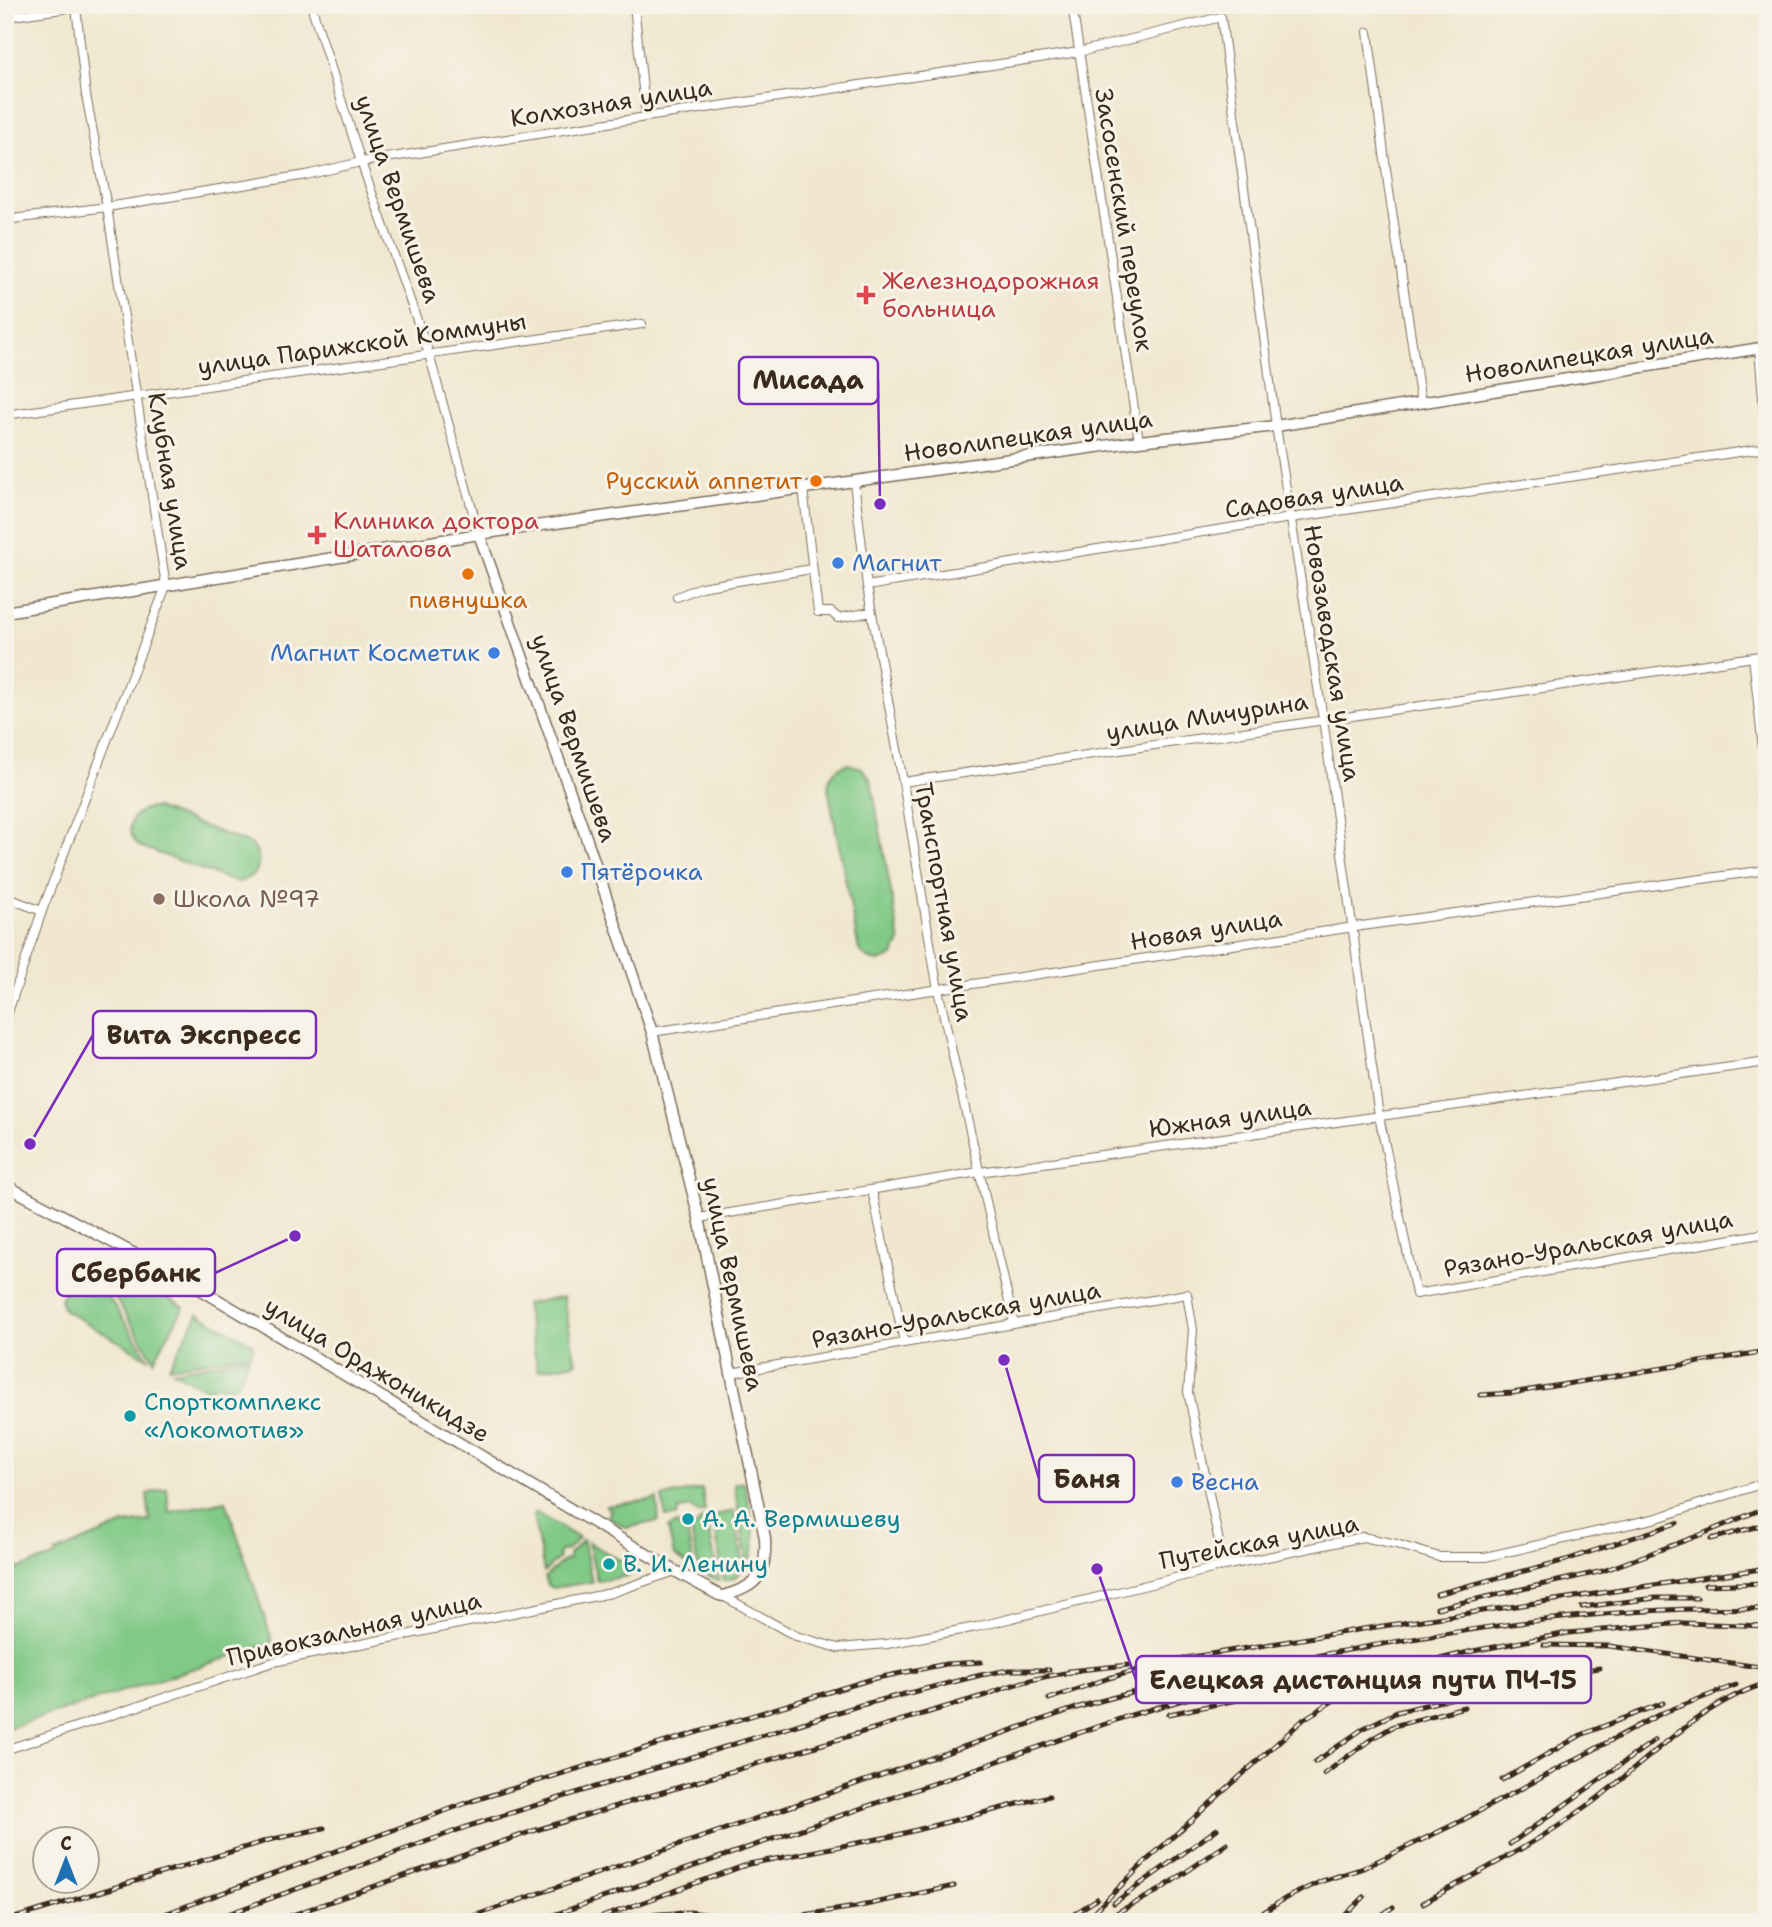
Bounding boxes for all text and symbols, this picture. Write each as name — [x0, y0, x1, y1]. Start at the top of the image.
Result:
street label: Колхозная улица — [508, 71, 714, 135]
street label: Засосенский переулок — [1087, 86, 1161, 354]
street label: улица Вермишева — [347, 91, 449, 307]
place label: Железнодорожная больница — [882, 265, 1100, 325]
marker: Железнодорожная больница — [856, 285, 876, 305]
street label: улица Парижской Коммуны — [196, 305, 528, 383]
street label: Новолипецкая улица — [1463, 320, 1715, 390]
callout: Мисада — [739, 357, 878, 404]
text: Мисада — [752, 362, 864, 397]
street label: Клубная улица — [140, 390, 200, 572]
street label: Новолипецкая улица — [902, 403, 1155, 469]
place label: Русский аппетит — [605, 465, 803, 497]
street label: Садовая улица — [1222, 466, 1406, 526]
marker: Русский аппетит — [808, 473, 824, 489]
place label: Клиника доктора Шаталова — [333, 505, 539, 565]
street label: Новозаводская улица — [1296, 522, 1368, 784]
marker: Клиника доктора Шаталова — [307, 525, 327, 545]
place label: Магнит — [852, 547, 942, 579]
marker: Магнит — [830, 555, 846, 571]
marker: пивнушка — [460, 566, 476, 582]
place label: пивнушка — [409, 584, 527, 616]
street label: улица Вермишева — [523, 630, 625, 846]
place label: Магнит Косметик — [270, 637, 480, 669]
marker: Магнит Косметик — [486, 645, 502, 661]
street label: улица Мичурина — [1104, 685, 1310, 749]
street label: Транспортная улица — [907, 780, 981, 1024]
place label: Пятёрочка — [581, 856, 703, 888]
marker: Пятёрочка — [559, 864, 575, 880]
place label: Школа №97 — [173, 883, 320, 915]
marker: Школа №97 — [151, 891, 167, 907]
street label: Новая улица — [1128, 902, 1284, 958]
callout: Вита Экспресс — [93, 1011, 316, 1058]
text: Вита Экспресс — [106, 1017, 302, 1052]
street label: Южная улица — [1147, 1091, 1313, 1145]
street label: улица Вермишева — [695, 1174, 771, 1394]
street label: Рязано-Уральская улица — [1441, 1203, 1735, 1285]
callout: Сбербанк — [57, 1249, 215, 1296]
text: Сбербанк — [71, 1255, 201, 1290]
street label: Рязано-Уральская улица — [809, 1274, 1103, 1356]
street label: улица Орджоникидзе — [258, 1290, 496, 1450]
place label: Спорткомплекс «Локомотив» — [144, 1386, 322, 1446]
marker: Спорткомплекс «Локомотив» — [122, 1408, 138, 1424]
callout: Баня — [1039, 1455, 1134, 1502]
text: Баня — [1053, 1461, 1121, 1496]
place label: Весна — [1191, 1466, 1259, 1498]
marker: Весна — [1169, 1474, 1185, 1490]
place label: А. А. Вермишеву — [702, 1503, 901, 1535]
street label: Путейская улица — [1157, 1507, 1361, 1577]
marker: А. А. Вермишеву — [680, 1511, 696, 1527]
place label: В. И. Ленину — [623, 1548, 768, 1580]
marker: В. И. Ленину — [601, 1556, 617, 1572]
street label: Привокзальная улица — [224, 1584, 485, 1674]
callout: Елецкая дистанция пути ПЧ-15 — [1136, 1656, 1591, 1703]
text: Елецкая дистанция пути ПЧ-15 — [1149, 1662, 1577, 1697]
north arrow — [32, 1826, 102, 1896]
text: С — [60, 1831, 72, 1856]

